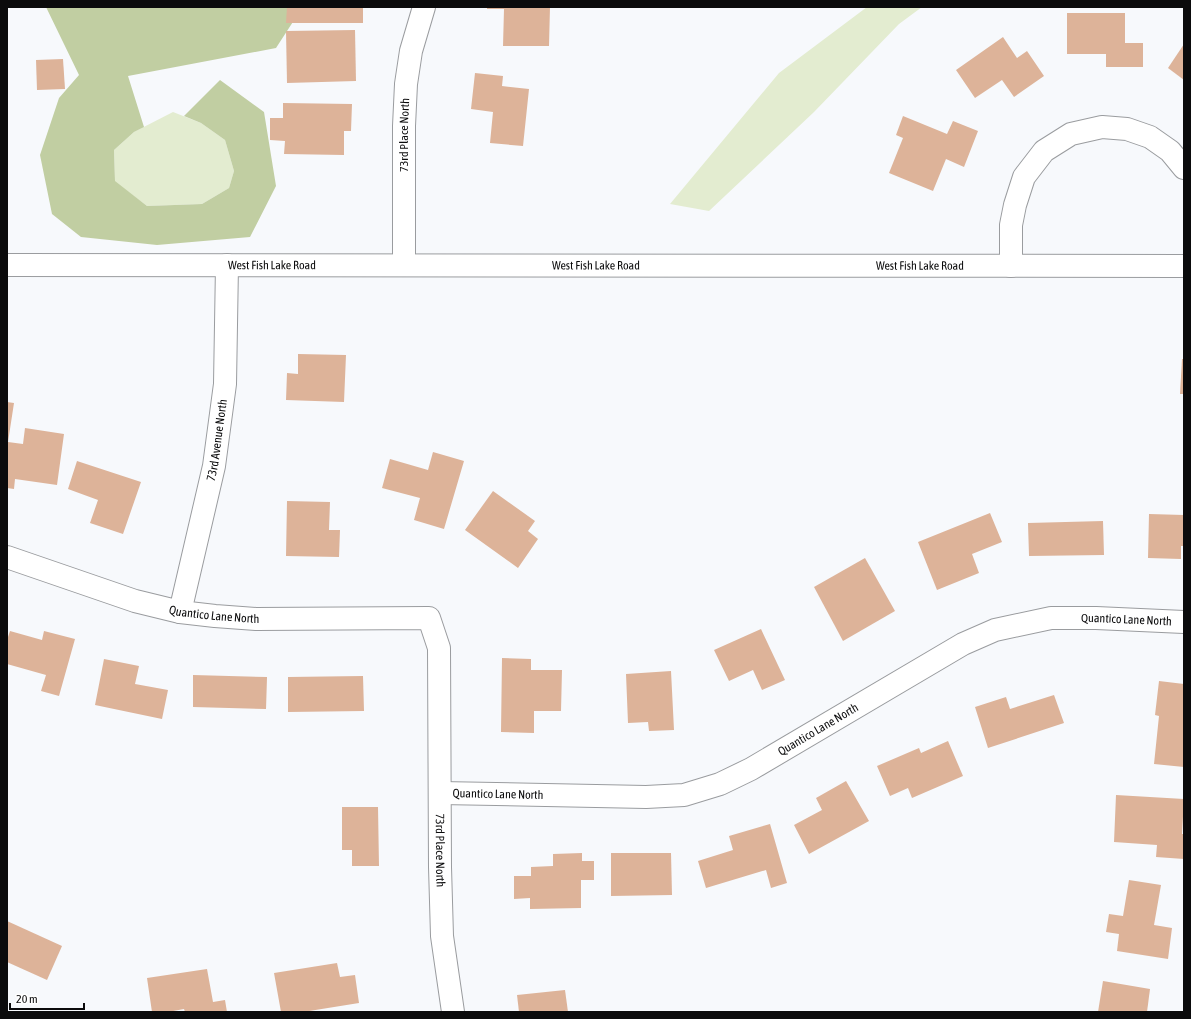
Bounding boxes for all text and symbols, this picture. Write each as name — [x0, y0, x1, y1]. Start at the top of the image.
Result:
street label: 73rd Place North — [397, 98, 412, 172]
street label: West Fish Lake Road — [228, 258, 316, 272]
street label: West Fish Lake Road — [552, 258, 640, 273]
street label: West Fish Lake Road — [876, 259, 964, 273]
street label: 73rd Avenue North — [204, 398, 230, 482]
street label: Quantico Lane North — [168, 603, 259, 626]
street label: Quantico Lane North — [1081, 611, 1172, 628]
street label: Quantico Lane North — [775, 700, 861, 759]
street label: Quantico Lane North — [452, 786, 544, 802]
street label: 73rd Place North — [433, 813, 448, 887]
scale bar — [10, 985, 84, 1011]
text: 20 m — [16, 992, 38, 1006]

